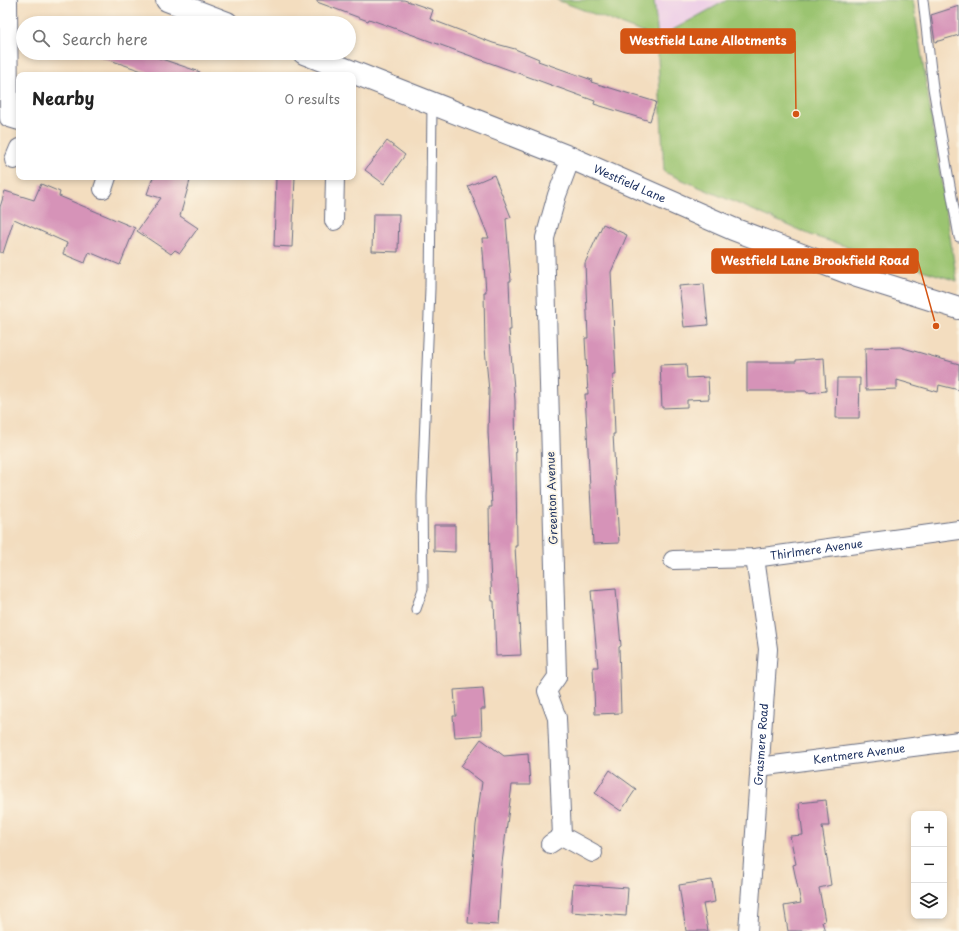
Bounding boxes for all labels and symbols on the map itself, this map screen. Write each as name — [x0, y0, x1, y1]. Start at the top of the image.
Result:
callout: Westfield Lane Allotments — [621, 29, 795, 53]
text: Westfield Lane Allotments — [629, 31, 787, 49]
street label: Westfield Lane — [591, 160, 669, 207]
callout: Westfield Lane Brookfield Road — [712, 249, 918, 273]
text: Westfield Lane Brookfield Road — [721, 251, 909, 269]
street label: Greenton Avenue — [541, 451, 562, 545]
street label: Thirlmere Avenue — [769, 534, 864, 564]
street label: Grasmere Road — [749, 703, 772, 786]
street label: Kentmere Avenue — [812, 739, 906, 768]

